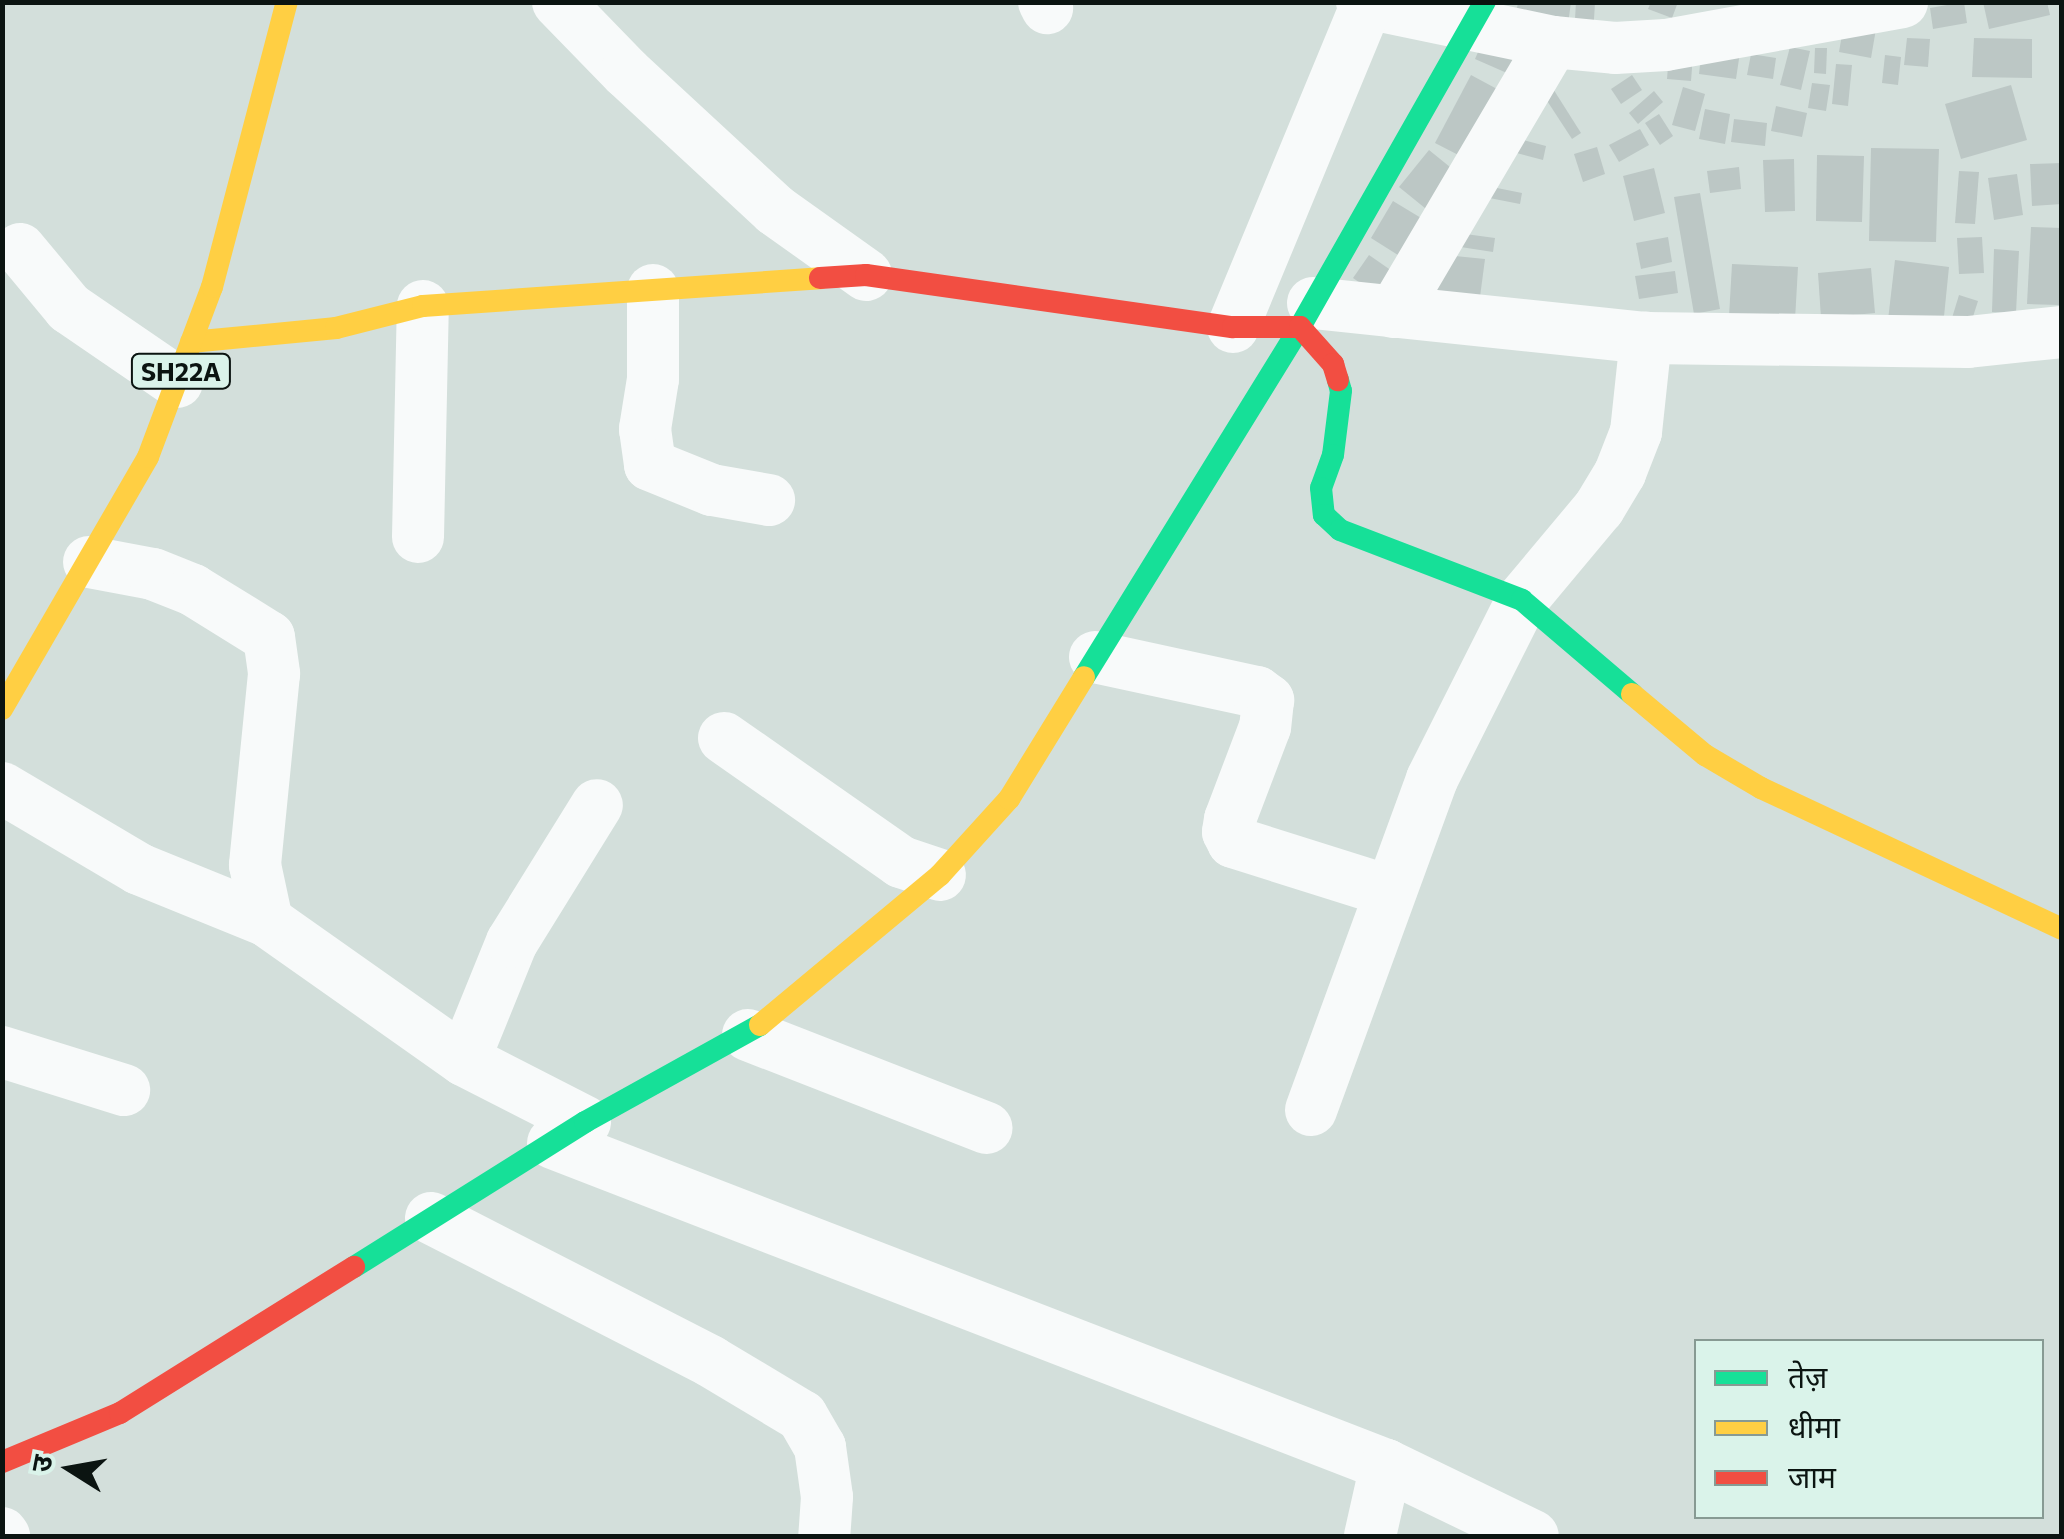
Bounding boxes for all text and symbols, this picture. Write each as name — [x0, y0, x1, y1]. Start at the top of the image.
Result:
road number: SH22A — [128, 351, 234, 391]
legend — [1694, 1339, 2044, 1519]
text: तेज़ — [1788, 1357, 1827, 1394]
text: धीमा — [1788, 1407, 1840, 1444]
north arrow — [20, 1419, 120, 1519]
text: उ — [22, 1452, 59, 1475]
text: जाम — [1788, 1457, 1836, 1494]

